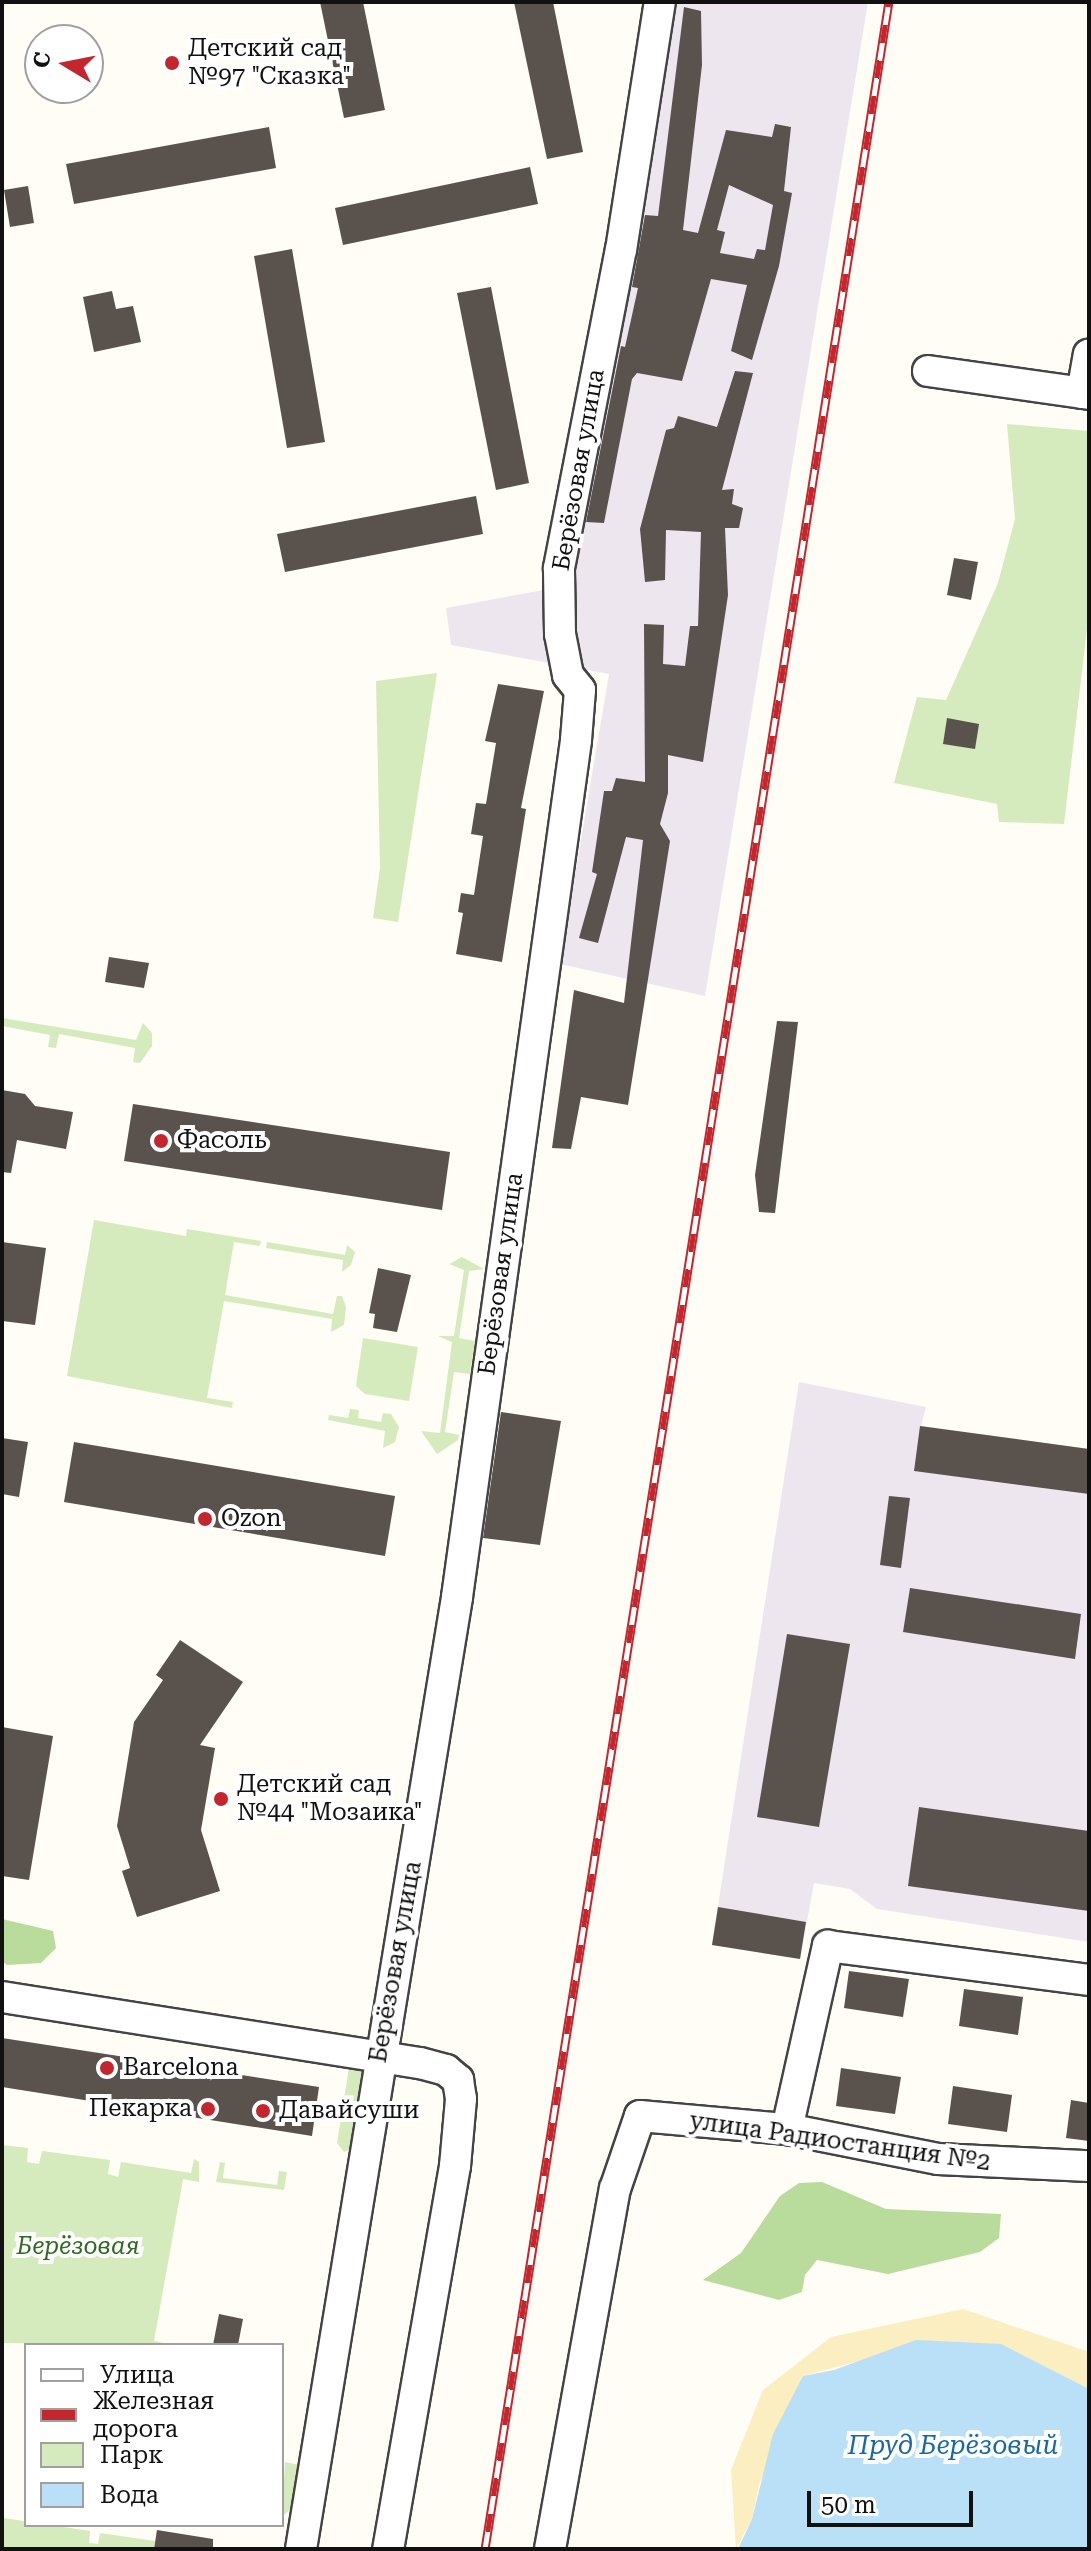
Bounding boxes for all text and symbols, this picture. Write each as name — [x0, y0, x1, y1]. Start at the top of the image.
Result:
north arrow — [24, 24, 104, 104]
place label: Детский сад №97 "Сказка" — [188, 35, 351, 91]
text: С — [28, 50, 55, 70]
marker: Детский сад №97 "Сказка" — [163, 54, 181, 72]
street label: Берёзовая улица — [547, 367, 611, 573]
place label: Фасоль — [177, 1127, 267, 1155]
marker: Фасоль — [152, 1132, 170, 1150]
street label: Берёзовая улица — [473, 1171, 529, 1377]
place label: Ozon — [221, 1505, 282, 1533]
marker: Ozon — [196, 1510, 214, 1528]
place label: Детский сад №44 "Мозаика" — [237, 1771, 423, 1827]
marker: Детский сад №44 "Мозаика" — [212, 1790, 230, 1808]
street label: Берёзовая улица — [364, 1859, 428, 2065]
place label: Barcelona — [123, 2054, 239, 2082]
marker: Barcelona — [98, 2059, 116, 2077]
place label: Пекарка — [89, 2095, 192, 2123]
place label: Давайсуши — [279, 2097, 419, 2125]
marker: Пекарка — [199, 2100, 217, 2118]
marker: Давайсуши — [254, 2102, 272, 2120]
street label: улица Радиостанция №2 — [688, 2107, 992, 2177]
park label: Берёзовая — [16, 2233, 140, 2261]
legend — [24, 2343, 284, 2527]
text: Улица — [100, 2361, 174, 2389]
text: Железная дорога — [93, 2387, 214, 2443]
water label: Пруд Берёзовый — [848, 2430, 1058, 2462]
text: Парк — [100, 2441, 163, 2469]
scale bar — [811, 2475, 977, 2525]
text: Вода — [100, 2481, 159, 2509]
text: 50 m — [821, 2491, 876, 2519]

